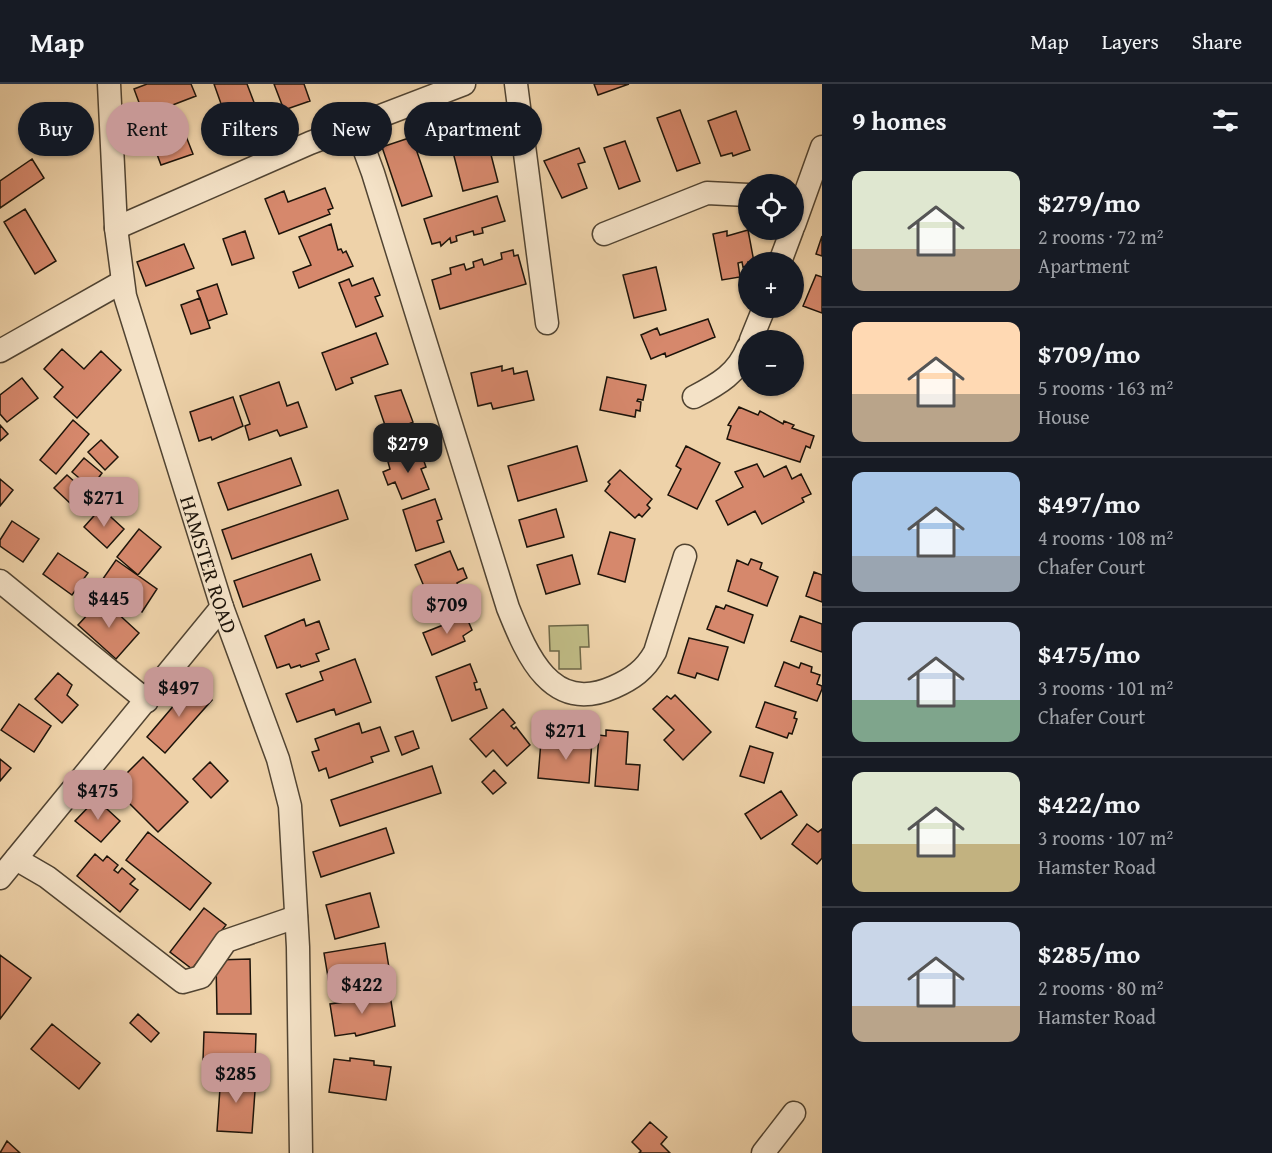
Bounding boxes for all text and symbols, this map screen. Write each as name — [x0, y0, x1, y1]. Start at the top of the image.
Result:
text: Map — [30, 21, 84, 62]
text: Map — [1030, 26, 1069, 57]
text: Layers — [1102, 26, 1159, 57]
text: Share — [1192, 26, 1242, 57]
text: 9 homes — [852, 101, 947, 140]
chip: Buy — [18, 102, 94, 156]
chip: Rent — [106, 102, 189, 156]
chip: Filters — [201, 102, 299, 156]
chip: New — [311, 102, 392, 156]
chip: Apartment — [404, 102, 542, 156]
icon: filters — [1209, 104, 1242, 137]
map controls — [738, 174, 804, 396]
button: locate — [738, 174, 804, 240]
text: $279/mo — [1038, 183, 1140, 222]
icon: home — [900, 195, 972, 267]
text: 2 rooms · 72 m² — [1038, 222, 1164, 251]
text: Apartment — [1038, 251, 1130, 280]
button: + — [738, 252, 804, 318]
button: − — [738, 330, 804, 396]
text: $709/mo — [1038, 334, 1140, 373]
icon: home — [900, 346, 972, 418]
text: 5 rooms · 163 m² — [1038, 373, 1173, 402]
text: House — [1038, 402, 1090, 431]
pin: $279 — [372, 423, 444, 474]
text: $279 — [387, 428, 429, 457]
pin: $271 — [68, 477, 140, 528]
text: $271 — [83, 482, 125, 511]
text: $497/mo — [1038, 484, 1140, 523]
street label: HAMSTER ROAD — [173, 492, 246, 638]
icon: home — [900, 496, 972, 568]
text: 4 rooms · 108 m² — [1038, 523, 1173, 552]
text: Chafer Court — [1038, 552, 1145, 581]
pin: $445 — [73, 578, 145, 629]
text: $445 — [88, 583, 130, 612]
pin: $709 — [411, 584, 483, 635]
text: $709 — [426, 589, 468, 618]
text: $475/mo — [1038, 634, 1140, 673]
icon: home — [900, 646, 972, 718]
pin: $497 — [143, 667, 215, 718]
text: $497 — [158, 672, 200, 701]
text: 3 rooms · 101 m² — [1038, 673, 1173, 702]
text: Chafer Court — [1038, 702, 1145, 731]
pin: $271 — [530, 710, 602, 761]
text: $271 — [545, 715, 587, 744]
pin: $475 — [62, 770, 134, 821]
text: $475 — [77, 775, 119, 804]
text: $422/mo — [1038, 784, 1140, 823]
icon: home — [900, 796, 972, 868]
text: 3 rooms · 107 m² — [1038, 823, 1173, 852]
text: Hamster Road — [1038, 852, 1156, 881]
text: $285/mo — [1038, 934, 1140, 973]
icon: home — [900, 946, 972, 1018]
pin: $422 — [326, 964, 398, 1015]
text: $422 — [341, 969, 383, 998]
text: 2 rooms · 80 m² — [1038, 973, 1164, 1002]
text: Hamster Road — [1038, 1002, 1156, 1031]
pin: $285 — [200, 1053, 272, 1104]
text: $285 — [215, 1058, 257, 1087]

